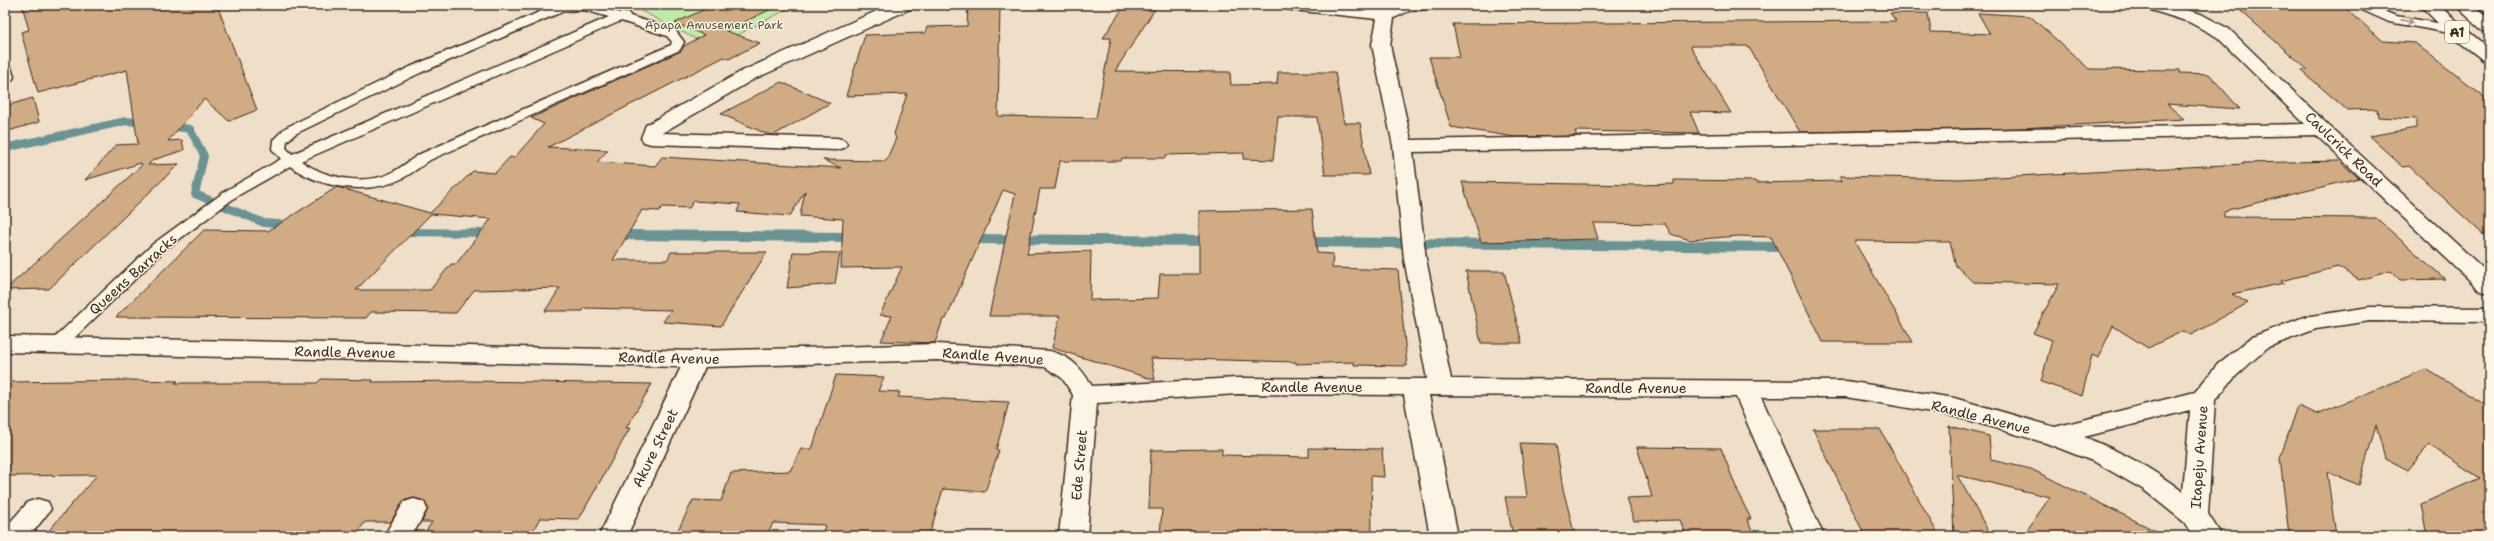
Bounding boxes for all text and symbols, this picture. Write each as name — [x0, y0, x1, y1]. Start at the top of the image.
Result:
park label: Apapa Amusement Park — [645, 17, 783, 33]
one-way arrow — [2400, 18, 2413, 26]
road number: A1 — [2445, 21, 2469, 43]
street label: Caulcrick Road — [2302, 108, 2387, 191]
street label: Queens Barracks — [85, 230, 181, 318]
street label: Randle Avenue — [294, 342, 396, 362]
street label: Randle Avenue — [942, 343, 1044, 369]
street label: Randle Avenue — [618, 348, 720, 368]
street label: Randle Avenue — [1261, 378, 1363, 396]
street label: Randle Avenue — [1585, 379, 1687, 397]
street label: Randle Avenue — [1930, 396, 2033, 438]
street label: Itapeju Avenue — [2186, 405, 2212, 509]
street label: Akure Street — [628, 406, 682, 490]
street label: Ede Street — [1067, 429, 1091, 501]

